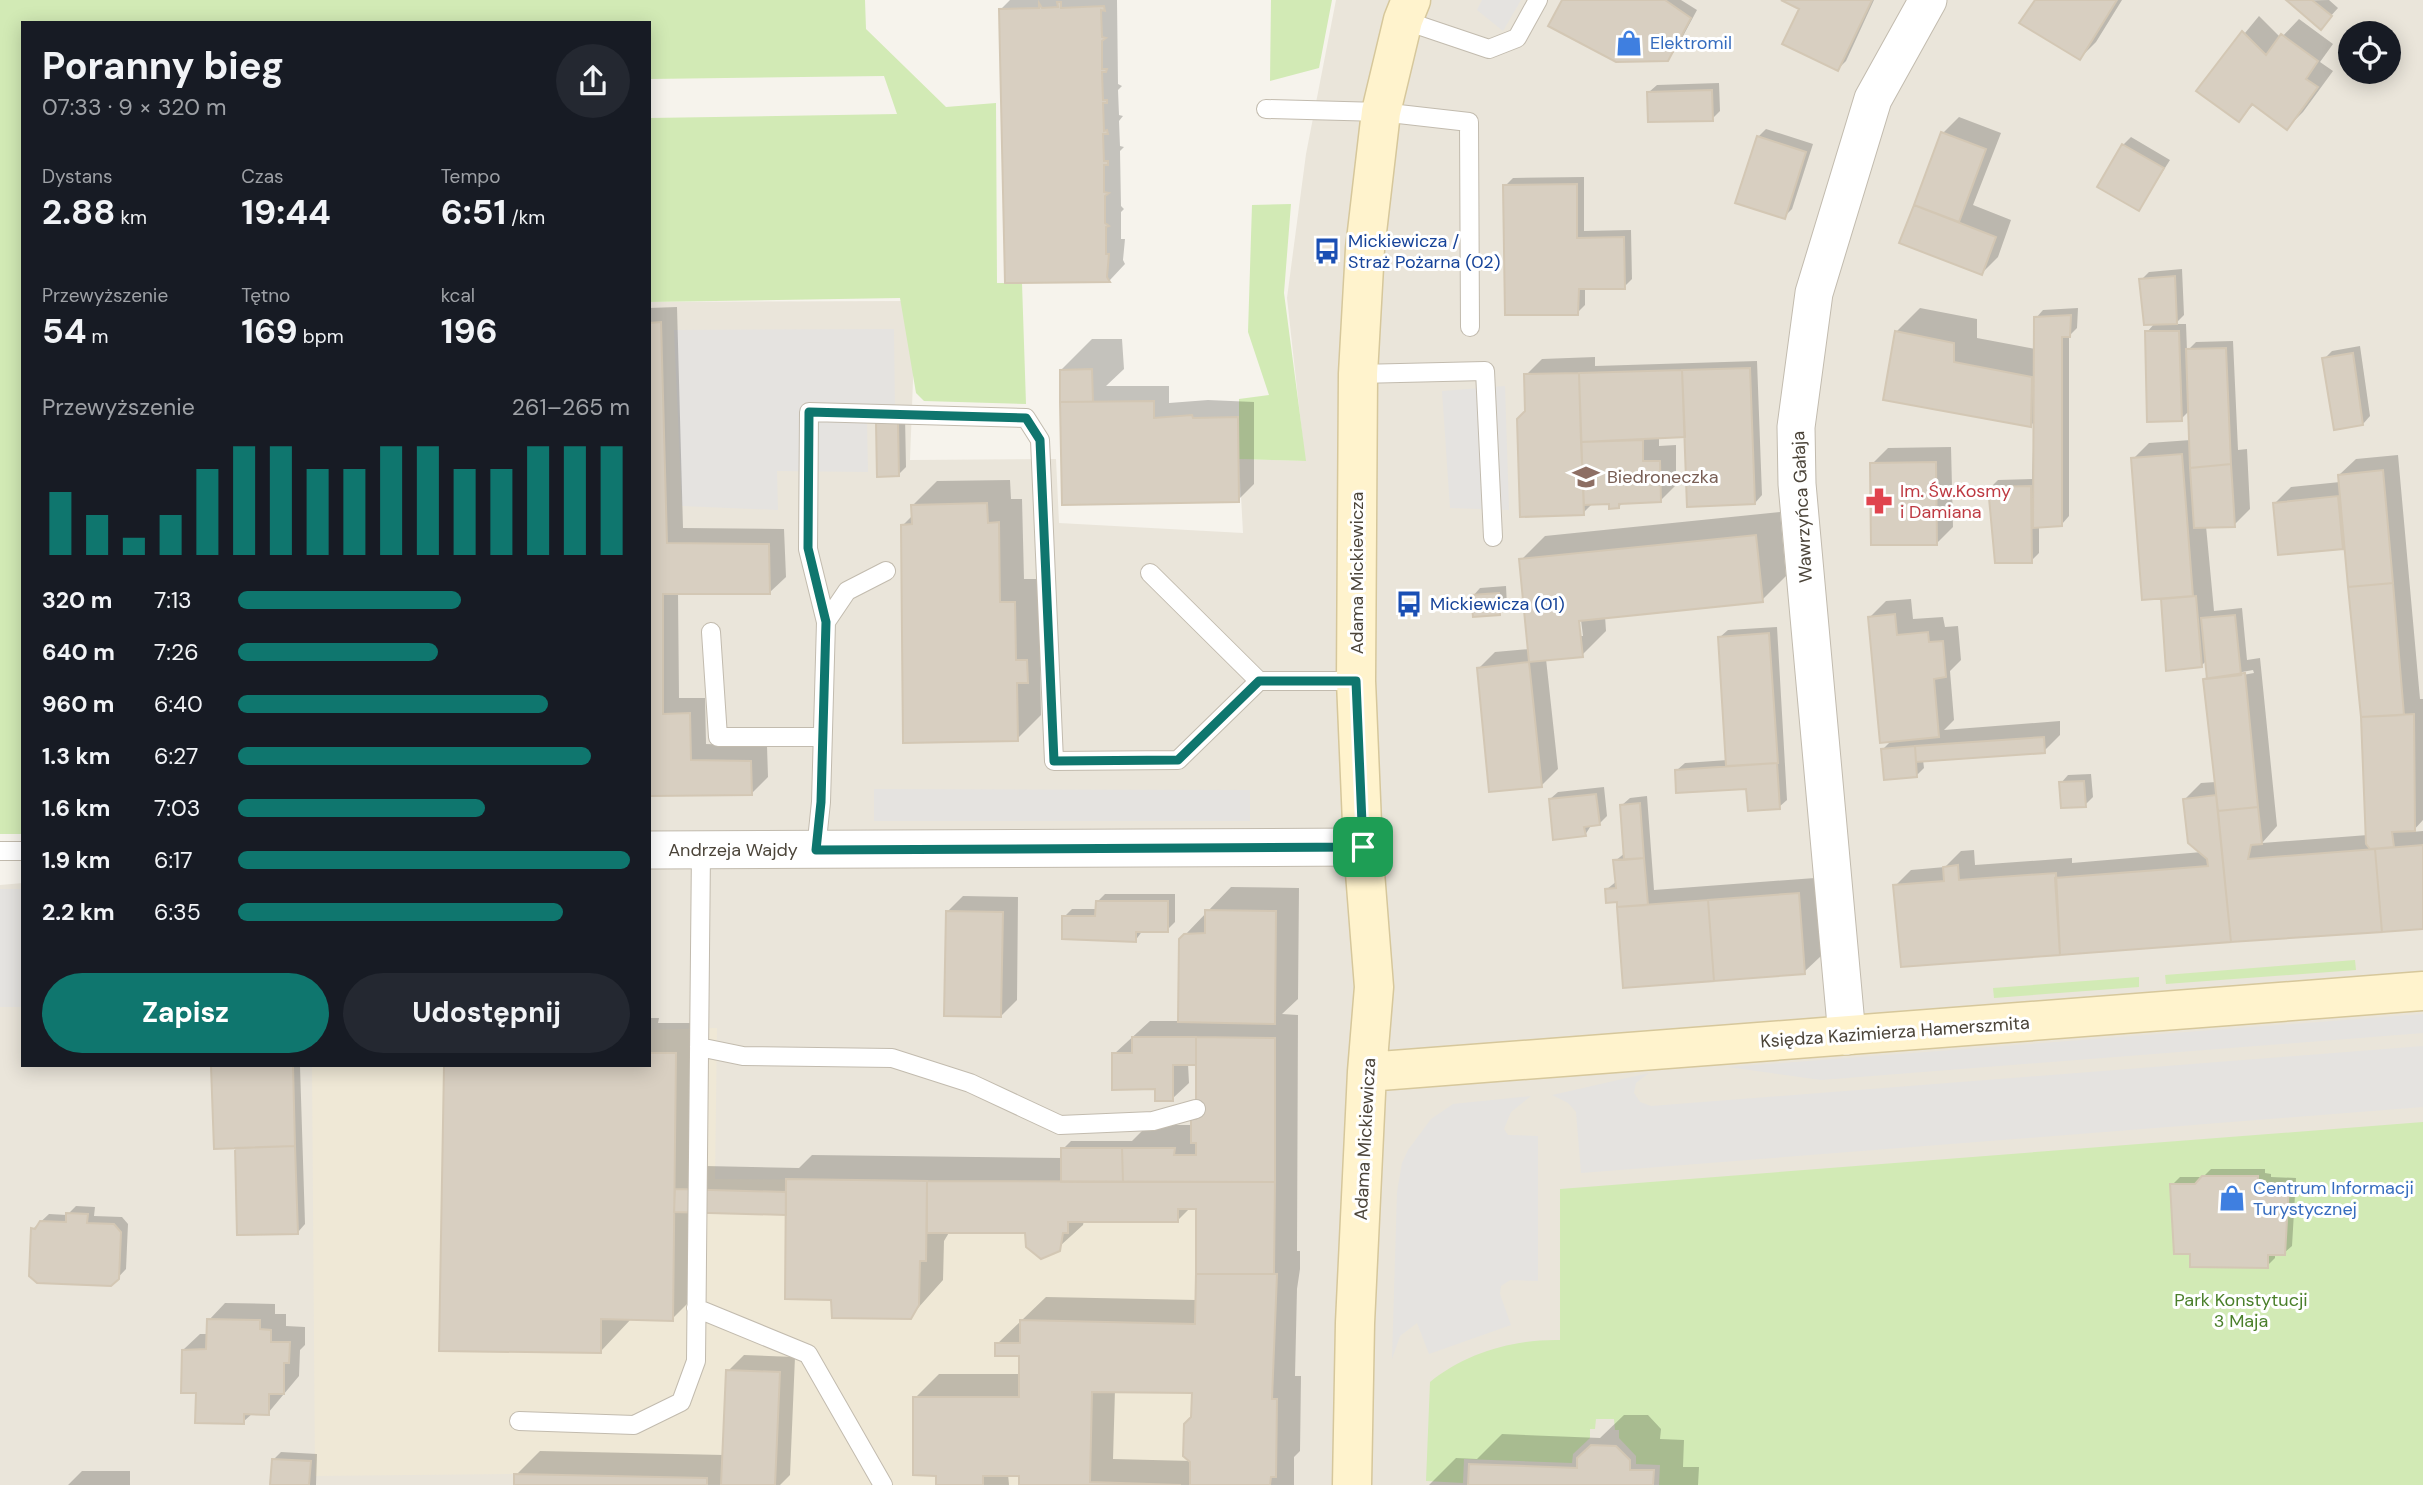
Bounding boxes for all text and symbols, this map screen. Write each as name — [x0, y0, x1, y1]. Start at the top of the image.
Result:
map controls — [2338, 21, 2401, 84]
button: locate — [2338, 21, 2401, 84]
shop icon: Elektromil — [1614, 28, 1644, 58]
place label: Elektromil — [1650, 31, 1732, 55]
text: Poranny bieg — [42, 41, 284, 91]
button: share — [556, 44, 630, 118]
text: 07:33 · 9 × 320 m — [42, 92, 227, 122]
text: Dystans — [42, 164, 112, 189]
text: Czas — [241, 164, 284, 189]
text: Tempo — [441, 164, 501, 189]
text: 2.88 — [42, 189, 115, 235]
text: 19:44 — [241, 189, 331, 235]
text: 6:51 — [441, 189, 506, 235]
text: km — [115, 205, 147, 230]
text: /km — [506, 205, 545, 230]
place label: Mickiewicza / Straż Pożarna (02) — [1348, 229, 1500, 274]
bus stop icon: Mickiewicza / Straż Pożarna (02) — [1312, 236, 1342, 266]
text: Przewyższenie — [42, 283, 168, 308]
text: Tętno — [241, 283, 290, 308]
text: kcal — [441, 283, 475, 308]
text: 54 — [42, 308, 87, 354]
text: 169 — [241, 308, 298, 354]
text: 196 — [441, 308, 498, 354]
text: m — [87, 324, 109, 349]
text: bpm — [298, 324, 344, 349]
text: Przewyższenie — [42, 392, 195, 422]
text: 261–265 m — [512, 392, 630, 422]
street label: Wawrzyńca Gałaja — [1786, 431, 1818, 583]
school or university icon: Biedroneczka — [1571, 462, 1601, 492]
place label: Biedroneczka — [1607, 465, 1719, 489]
place label: Im. Św.Kosmy i Damiana — [1900, 479, 2011, 524]
pharmacy icon: Im. Św.Kosmy i Damiana — [1864, 486, 1894, 516]
street label: Adama Mickiewicza — [1345, 492, 1369, 654]
text: 320 m — [42, 585, 112, 615]
text: 7:13 — [154, 585, 192, 615]
bus stop icon: Mickiewicza (01) — [1394, 589, 1424, 619]
place label: Mickiewicza (01) — [1430, 592, 1565, 616]
text: 640 m — [42, 637, 115, 667]
text: 7:26 — [154, 637, 199, 667]
text: 960 m — [42, 689, 114, 719]
text: 6:40 — [154, 689, 203, 719]
text: 1.3 km — [42, 741, 110, 771]
text: 6:27 — [154, 741, 198, 771]
text: 1.6 km — [42, 793, 110, 823]
text: 7:03 — [154, 793, 200, 823]
pin — [1333, 817, 1393, 877]
icon: arrive — [1344, 828, 1382, 866]
street label: Andrzeja Wajdy — [668, 838, 798, 862]
text: 1.9 km — [42, 845, 110, 875]
text: 6:17 — [154, 845, 193, 875]
text: 2.2 km — [42, 897, 115, 927]
text: 6:35 — [154, 897, 201, 927]
button: Zapisz — [42, 973, 329, 1053]
button: Udostępnij — [343, 973, 630, 1053]
street label: Księdza Kazimierza Hamerszmita — [1759, 1011, 2031, 1053]
street label: Adama Mickiewicza — [1349, 1057, 1381, 1221]
place label: Centrum Informacji Turystycznej — [2253, 1176, 2414, 1221]
shop icon: Centrum Informacji Turystycznej — [2217, 1183, 2247, 1213]
park label: Park Konstytucji 3 Maja — [2174, 1288, 2308, 1333]

